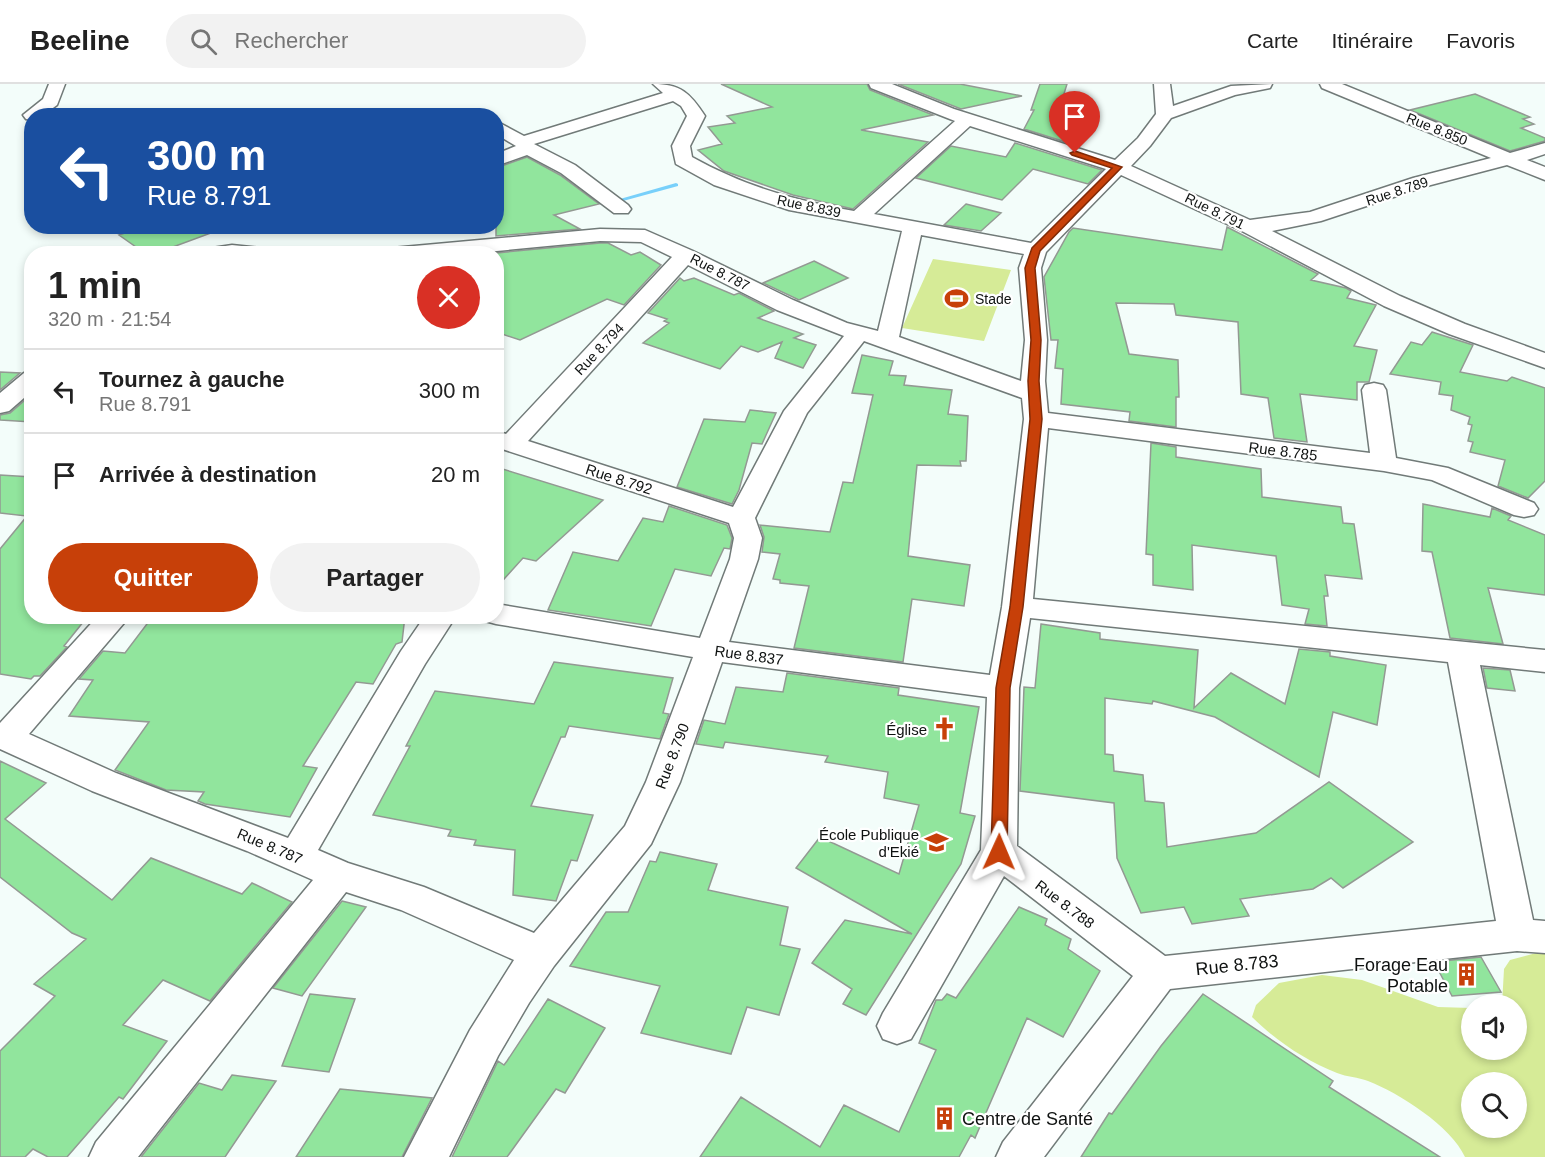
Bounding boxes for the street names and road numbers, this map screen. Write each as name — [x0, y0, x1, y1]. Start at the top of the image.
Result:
street label: Rue 8.850 — [1404, 109, 1470, 149]
street label: Rue 8.789 — [1364, 173, 1430, 209]
street label: Rue 8.791 — [1182, 190, 1248, 232]
street label: Rue 8.839 — [776, 191, 842, 221]
street label: Rue 8.787 — [688, 250, 753, 294]
street label: Rue 8.794 — [571, 320, 627, 378]
street label: Rue 8.785 — [1248, 438, 1318, 464]
street label: Rue 8.792 — [583, 460, 655, 498]
street label: Rue 8.837 — [714, 642, 784, 668]
street label: Rue 8.790 — [652, 721, 692, 791]
street label: Rue 8.787 — [235, 825, 305, 867]
street label: Rue 8.788 — [1032, 876, 1098, 932]
street label: Rue 8.783 — [1195, 951, 1279, 979]

